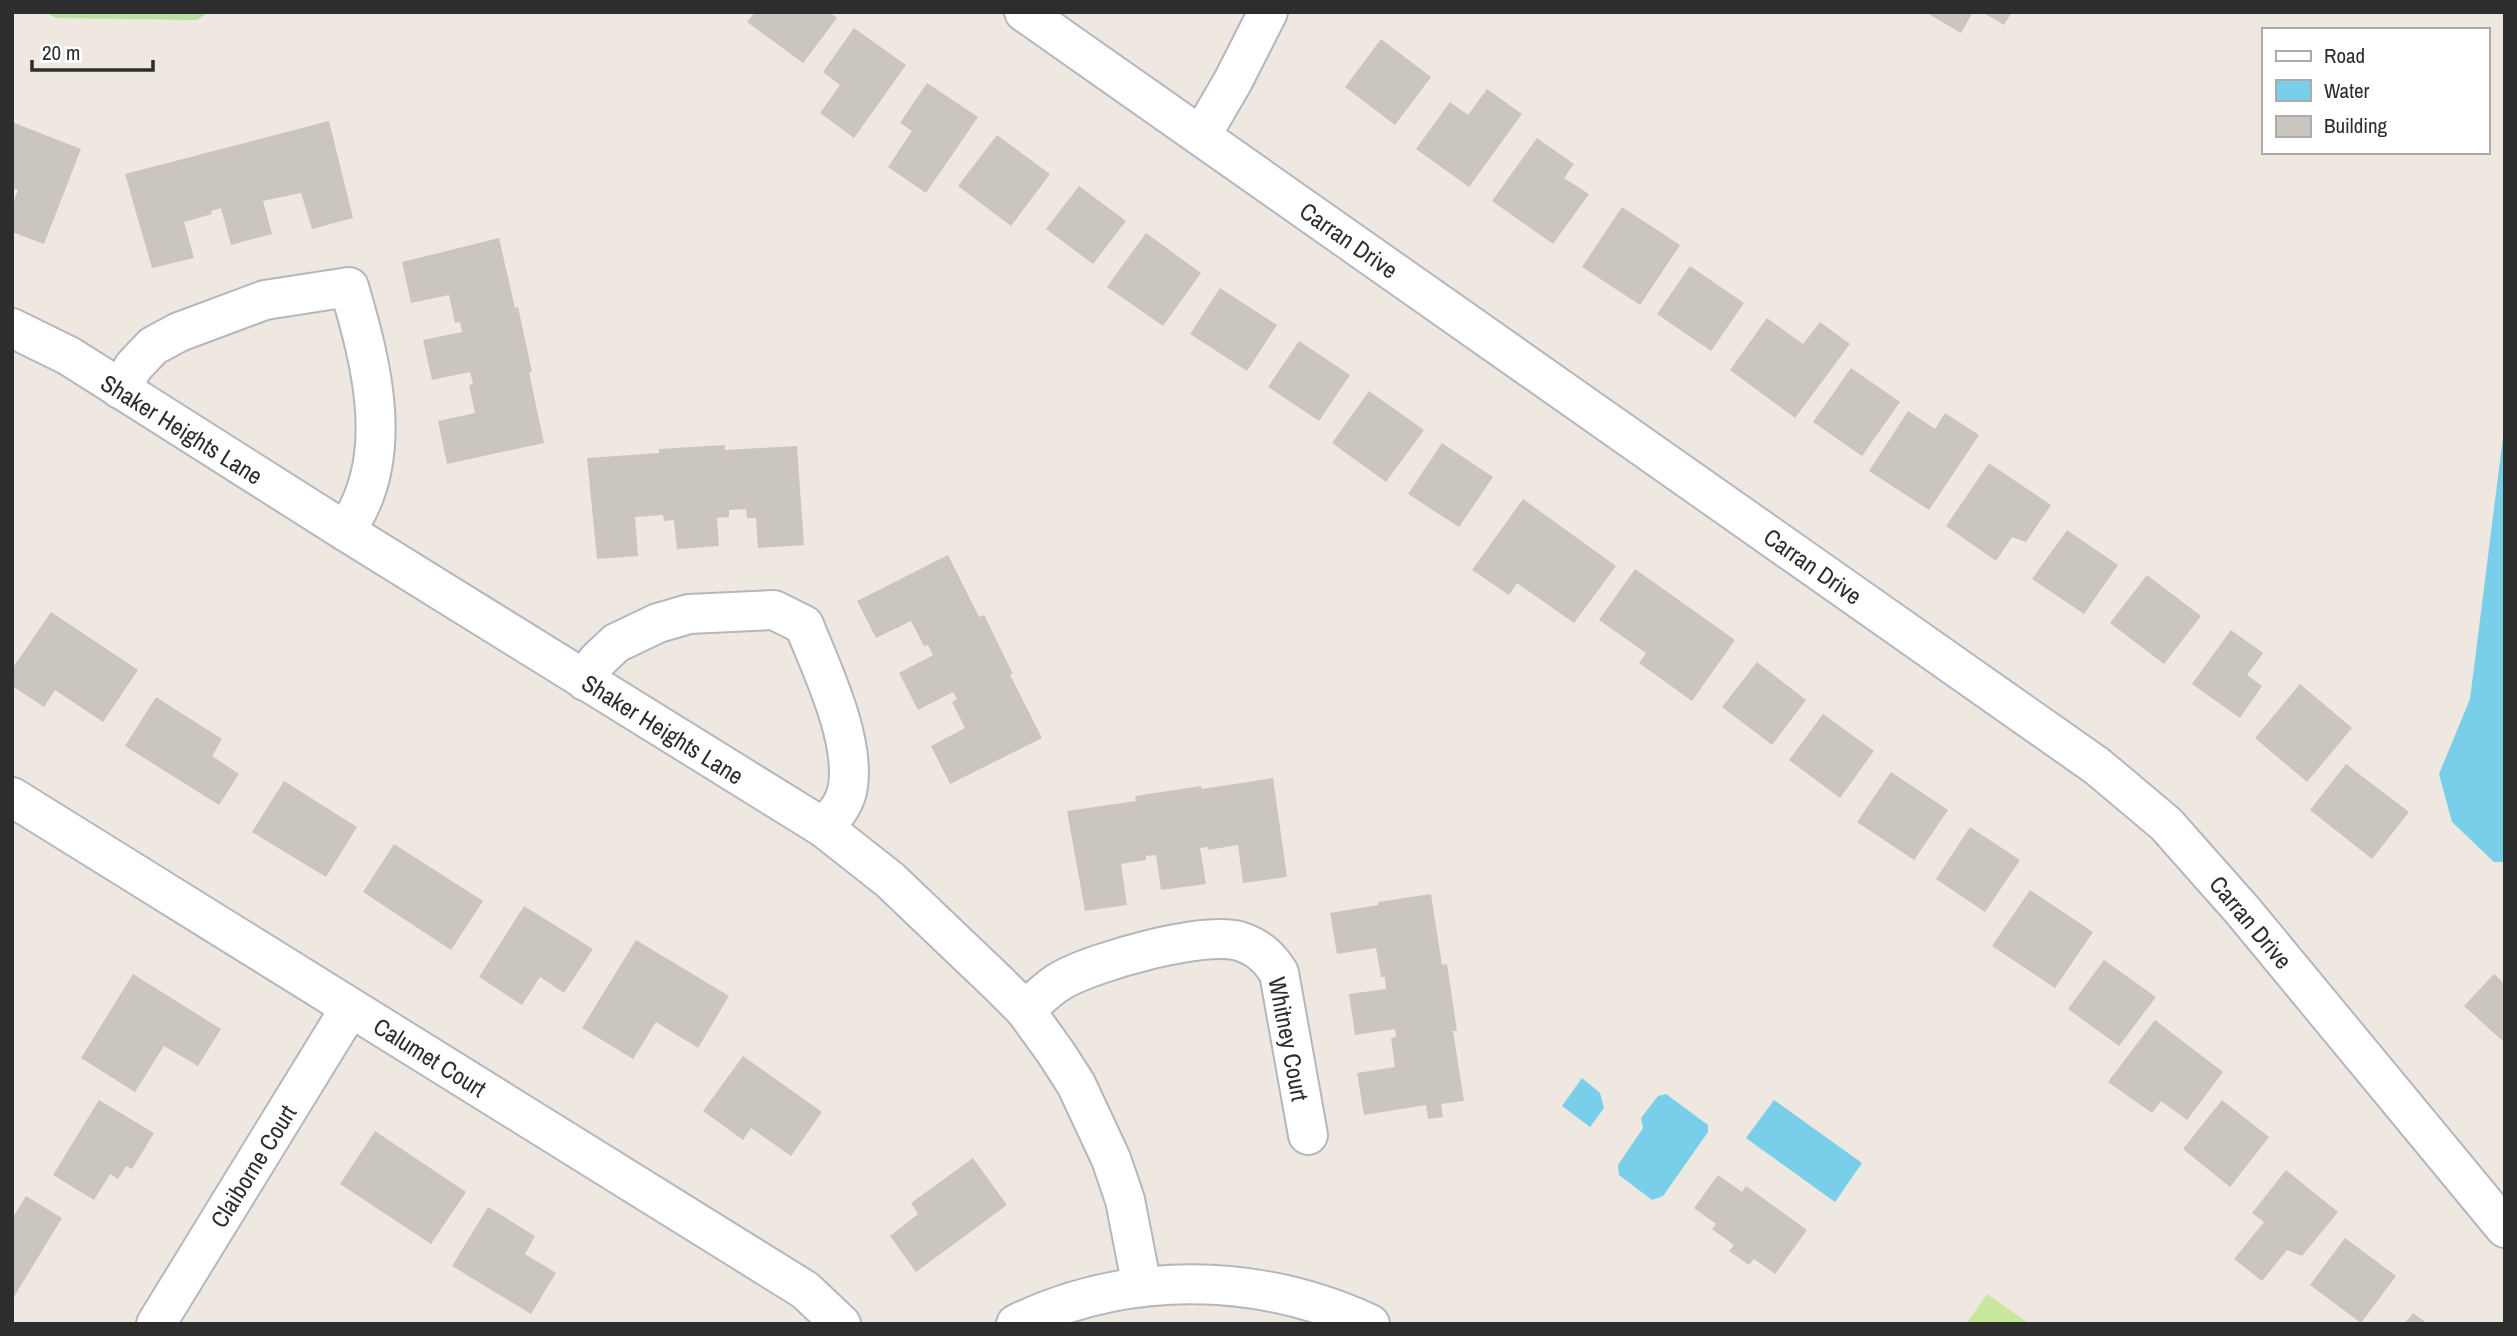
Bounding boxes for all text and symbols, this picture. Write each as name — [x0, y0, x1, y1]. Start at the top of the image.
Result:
scale bar — [32, 28, 152, 72]
legend — [2262, 28, 2489, 154]
text: 20 m — [42, 38, 80, 67]
text: Road — [2324, 41, 2365, 70]
text: Water — [2324, 76, 2370, 105]
text: Building — [2324, 111, 2388, 140]
street label: Carran Drive — [1294, 195, 1404, 285]
street label: Shaker Heights Lane — [95, 366, 269, 492]
street label: Carran Drive — [1758, 521, 1868, 611]
street label: Shaker Heights Lane — [576, 666, 750, 792]
street label: Carran Drive — [2203, 869, 2299, 975]
street label: Whitney Court — [1261, 974, 1317, 1104]
street label: Calumet Court — [368, 1010, 493, 1104]
street label: Claiborne Court — [203, 1098, 304, 1233]

